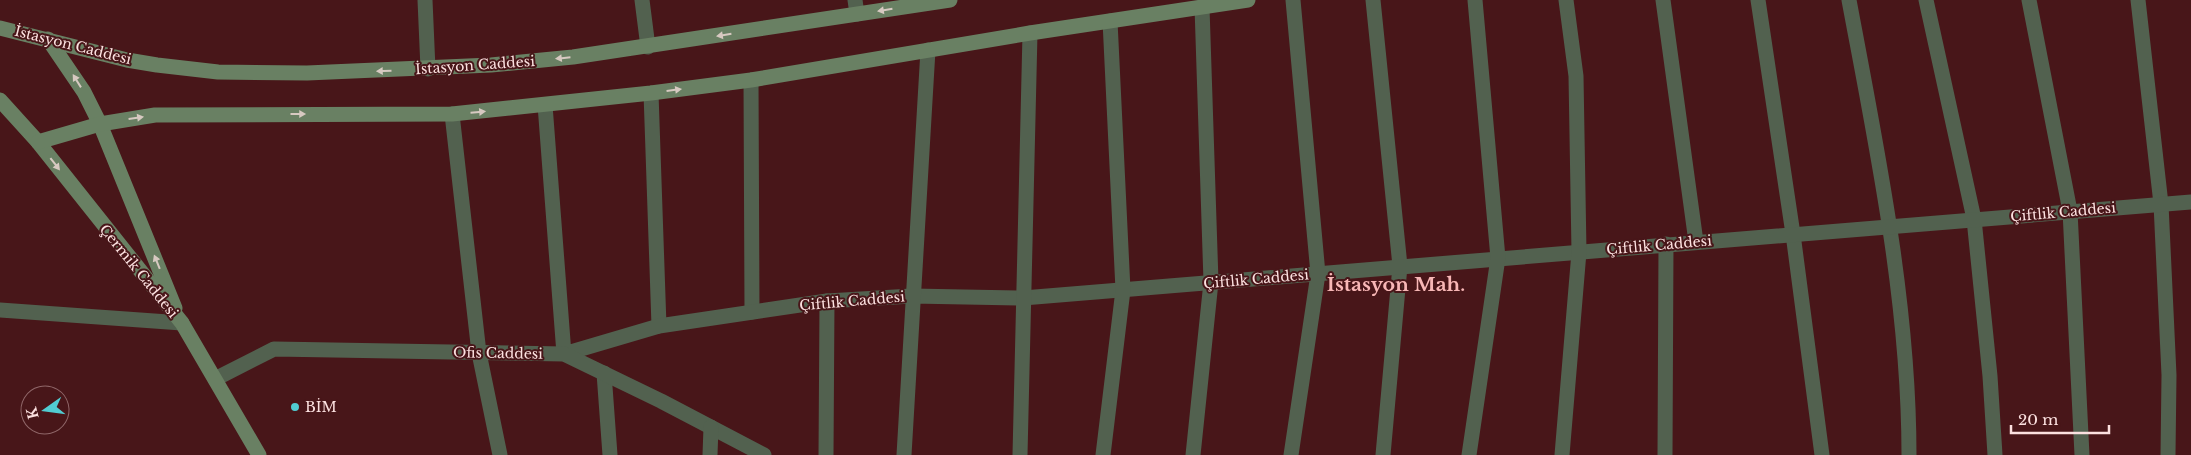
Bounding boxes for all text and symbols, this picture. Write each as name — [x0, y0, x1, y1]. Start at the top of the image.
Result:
one-way arrow — [876, 6, 892, 14]
street label: İstasyon Caddesi — [13, 22, 134, 68]
one-way arrow — [716, 31, 732, 39]
street label: İstasyon Caddesi — [415, 52, 536, 78]
one-way arrow — [555, 54, 571, 62]
one-way arrow — [376, 67, 392, 75]
one-way arrow — [72, 75, 82, 88]
one-way arrow — [667, 86, 683, 94]
one-way arrow — [470, 107, 486, 115]
one-way arrow — [290, 110, 306, 118]
one-way arrow — [128, 114, 144, 122]
one-way arrow — [49, 157, 60, 170]
street label: Çiftlik Caddesi — [2009, 198, 2117, 226]
street label: Çermik Caddesi — [96, 221, 182, 322]
street label: Çiftlik Caddesi — [1605, 231, 1713, 259]
one-way arrow — [152, 255, 160, 269]
street label: Çiftlik Caddesi — [1202, 265, 1310, 293]
district label: İstasyon Mah. — [1327, 273, 1465, 296]
street label: Çiftlik Caddesi — [798, 287, 906, 315]
street label: Ofis Caddesi — [453, 343, 543, 363]
north arrow — [20, 385, 70, 435]
place label: BİM — [305, 398, 337, 416]
marker: BİM — [289, 401, 301, 413]
scale bar — [2011, 402, 2108, 434]
text: K — [22, 405, 43, 421]
text: 20 m — [2018, 410, 2058, 429]

